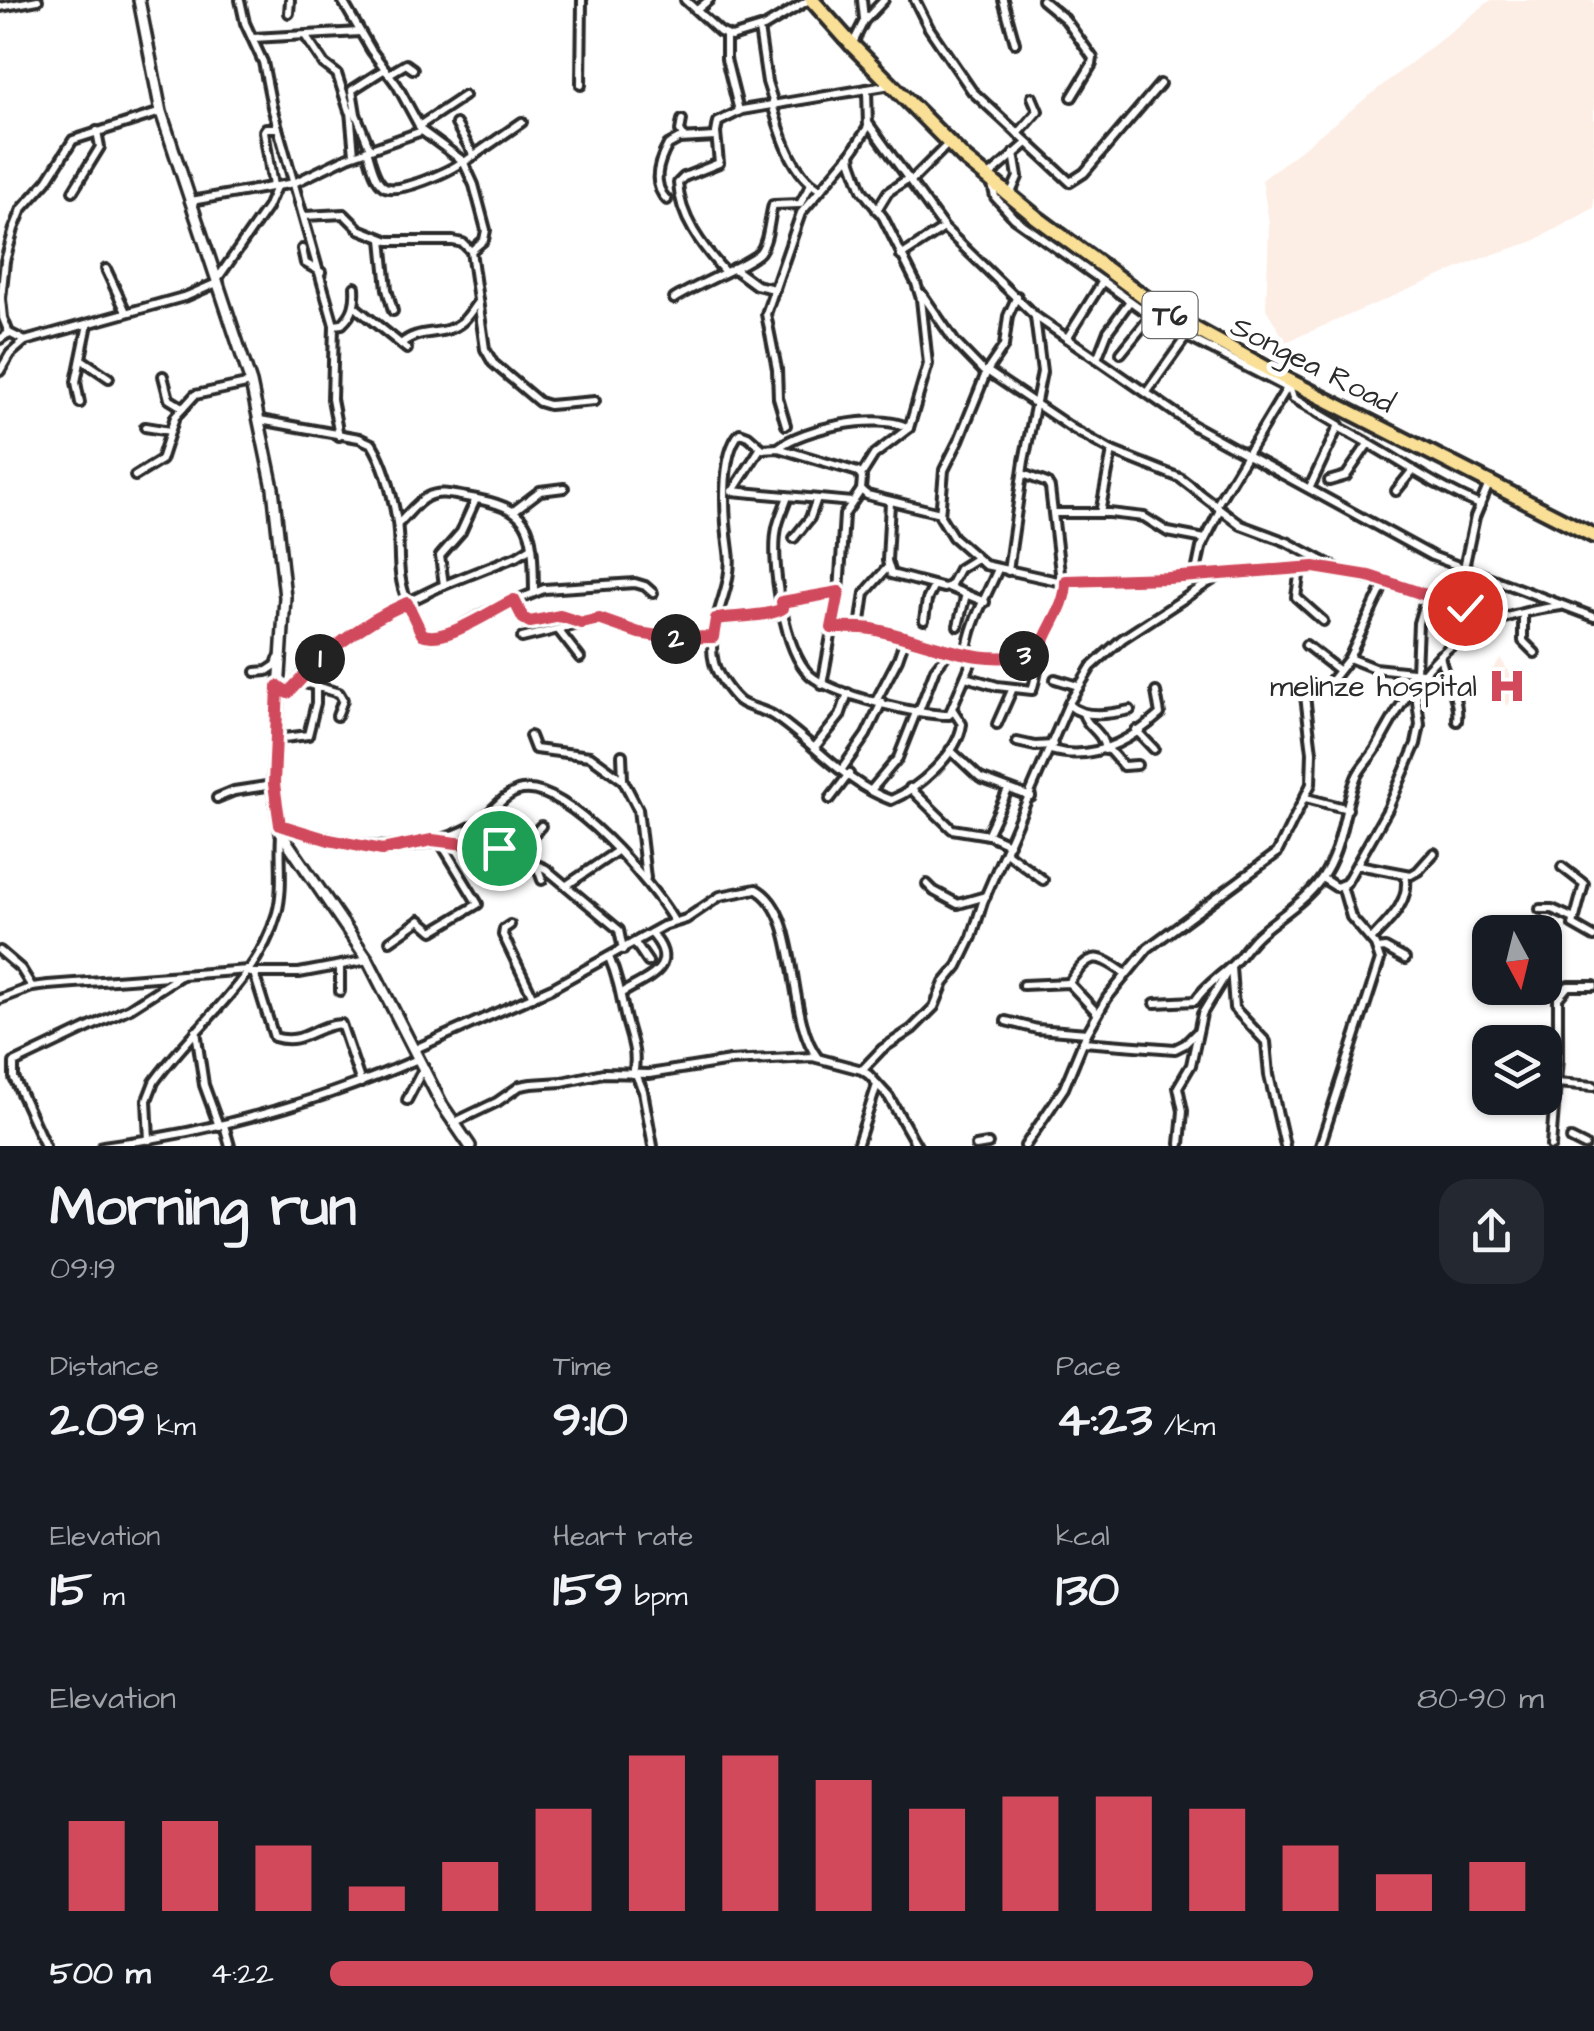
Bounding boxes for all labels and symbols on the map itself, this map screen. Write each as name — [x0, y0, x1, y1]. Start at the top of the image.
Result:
road number: T6 — [1142, 292, 1198, 338]
street label: Songea Road — [1223, 306, 1402, 425]
pin — [1423, 566, 1508, 651]
pin: 2 — [651, 614, 701, 664]
pin: 3 — [999, 631, 1049, 681]
pin: 1 — [295, 634, 345, 684]
hospital icon: melinze hospital — [1486, 665, 1528, 707]
place label: melinze hospital — [1270, 666, 1477, 708]
pin — [457, 806, 542, 891]
north arrow — [1472, 915, 1562, 1005]

